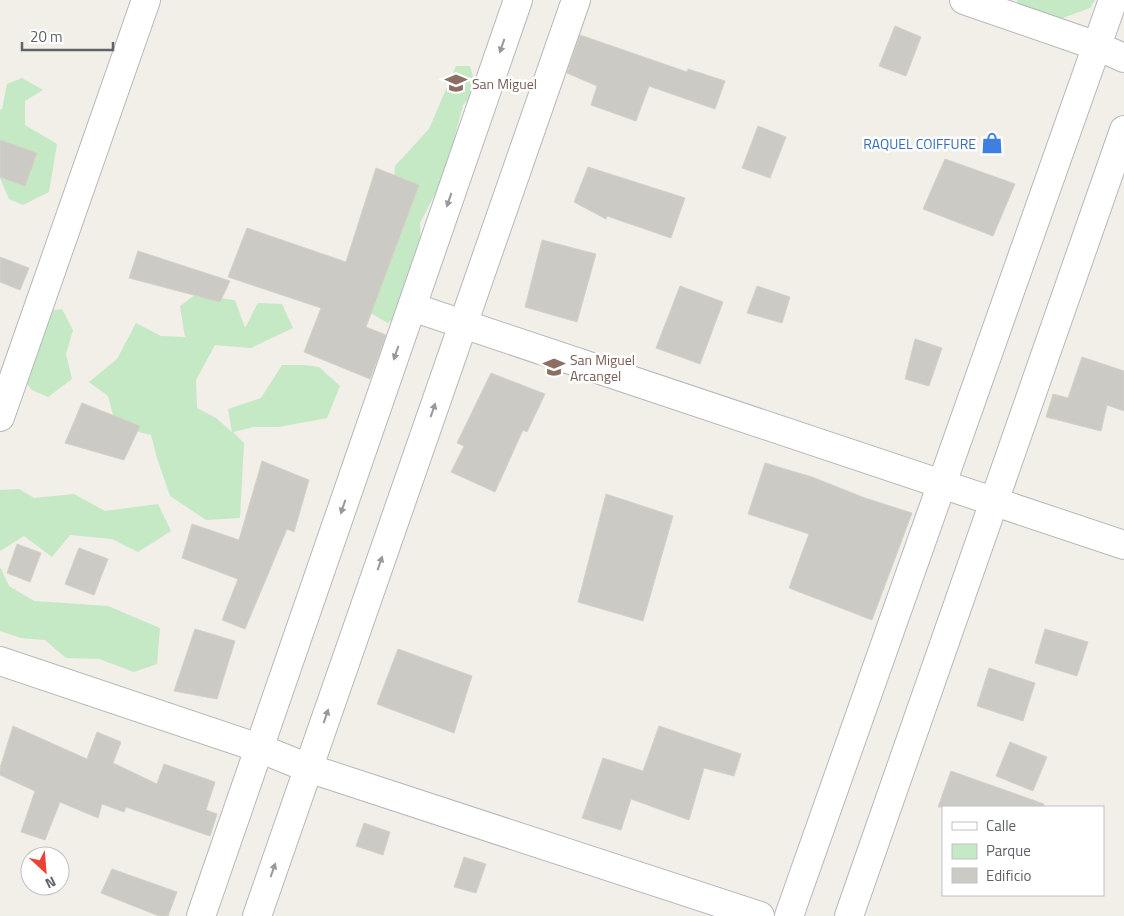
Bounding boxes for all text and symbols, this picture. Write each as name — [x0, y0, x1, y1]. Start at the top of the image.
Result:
scale bar — [22, 20, 114, 52]
text: 20 m — [30, 25, 63, 48]
one-way arrow — [498, 39, 506, 54]
school or university icon: San Miguel — [443, 70, 469, 96]
place label: San Miguel — [472, 73, 537, 94]
shop icon: RAQUEL COIFFURE — [979, 130, 1005, 156]
place label: RAQUEL COIFFURE — [863, 133, 976, 154]
one-way arrow — [445, 192, 452, 207]
one-way arrow — [392, 346, 400, 361]
place label: San Miguel Arcangel — [570, 349, 635, 386]
school or university icon: San Miguel Arcangel — [541, 354, 567, 380]
one-way arrow — [430, 402, 437, 417]
one-way arrow — [339, 499, 346, 514]
one-way arrow — [376, 555, 384, 570]
one-way arrow — [323, 709, 330, 724]
legend — [942, 806, 1104, 896]
text: Calle — [986, 814, 1016, 837]
text: Parque — [986, 839, 1031, 862]
north arrow — [20, 846, 70, 896]
one-way arrow — [269, 862, 277, 877]
text: Edificio — [986, 864, 1031, 887]
text: N — [42, 872, 60, 895]

